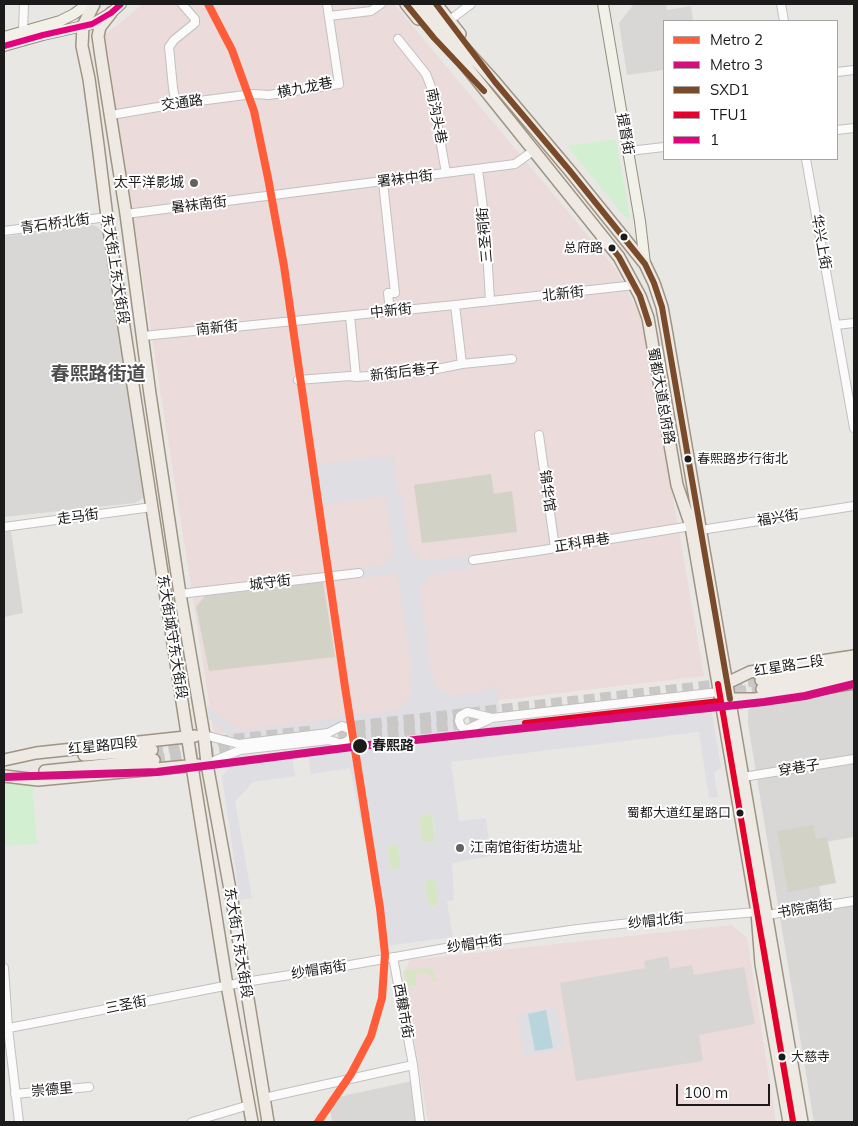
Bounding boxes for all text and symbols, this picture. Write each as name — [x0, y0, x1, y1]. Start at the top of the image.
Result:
legend — [663, 20, 838, 160]
text: Metro 2 — [710, 30, 763, 49]
text: Metro 3 — [710, 55, 763, 74]
street label: 横九龙巷 — [276, 74, 334, 102]
text: SXD1 — [710, 80, 749, 99]
street label: 南沟头巷 — [422, 87, 450, 145]
street label: 交通路 — [160, 92, 204, 114]
text: TFU1 — [710, 105, 747, 124]
street label: 提督街 — [613, 112, 637, 156]
text: 1 — [710, 130, 719, 149]
street label: 署袜中街 — [376, 167, 434, 191]
place label: 太平洋影城 — [114, 175, 184, 191]
marker: 太平洋影城 — [188, 177, 200, 189]
street label: 暑袜南街 — [170, 193, 228, 217]
street label: 三圣祠街 — [474, 206, 496, 264]
street label: 青石桥北街 — [19, 211, 91, 237]
street label: 东大街上东大街段 — [98, 212, 132, 326]
street label: 华兴上街 — [808, 213, 834, 271]
unlabelled marker — [619, 232, 629, 242]
place label: 总府路 — [564, 240, 603, 256]
marker: 总府路 — [607, 243, 617, 253]
street label: 北新街 — [541, 283, 585, 305]
street label: 中新街 — [369, 300, 413, 322]
street label: 南新街 — [195, 317, 239, 339]
street label: 蜀都大道总府路 — [644, 346, 678, 446]
street label: 新街后巷子 — [369, 359, 441, 385]
district label: 春熙路街道 — [51, 363, 145, 385]
place label: 春熙路步行街北 — [697, 451, 788, 467]
marker: 春熙路步行街北 — [683, 454, 693, 464]
street label: 锦华馆 — [536, 469, 558, 513]
street label: 走马街 — [56, 506, 100, 528]
street label: 福兴街 — [756, 506, 800, 530]
street label: 正科甲巷 — [553, 530, 611, 556]
street label: 城守街 — [248, 572, 292, 594]
street label: 东大街城守东大街段 — [154, 573, 190, 701]
street label: 红星路二段 — [753, 652, 825, 680]
street label: 红星路四段 — [67, 734, 139, 758]
marker: 春熙路 — [351, 737, 369, 755]
place label: 春熙路 — [372, 738, 414, 754]
street label: 穿巷子 — [777, 756, 821, 780]
place label: 蜀都大道红星路口 — [627, 805, 731, 821]
marker: 蜀都大道红星路口 — [735, 808, 745, 818]
place label: 江南馆街街坊遗址 — [470, 840, 582, 856]
marker: 江南馆街街坊遗址 — [454, 842, 466, 854]
street label: 东大街下东大街段 — [221, 886, 255, 1000]
street label: 书院南街 — [776, 896, 834, 922]
street label: 纱帽北街 — [627, 910, 685, 932]
street label: 纱帽中街 — [446, 932, 504, 956]
street label: 纱帽南街 — [290, 957, 348, 983]
street label: 西糠市街 — [390, 982, 416, 1040]
street label: 三圣街 — [104, 993, 148, 1017]
place label: 大慈寺 — [791, 1049, 830, 1065]
marker: 大慈寺 — [777, 1052, 787, 1062]
scale bar — [678, 1074, 772, 1106]
street label: 崇德里 — [30, 1080, 74, 1100]
text: 100 m — [684, 1083, 728, 1102]

